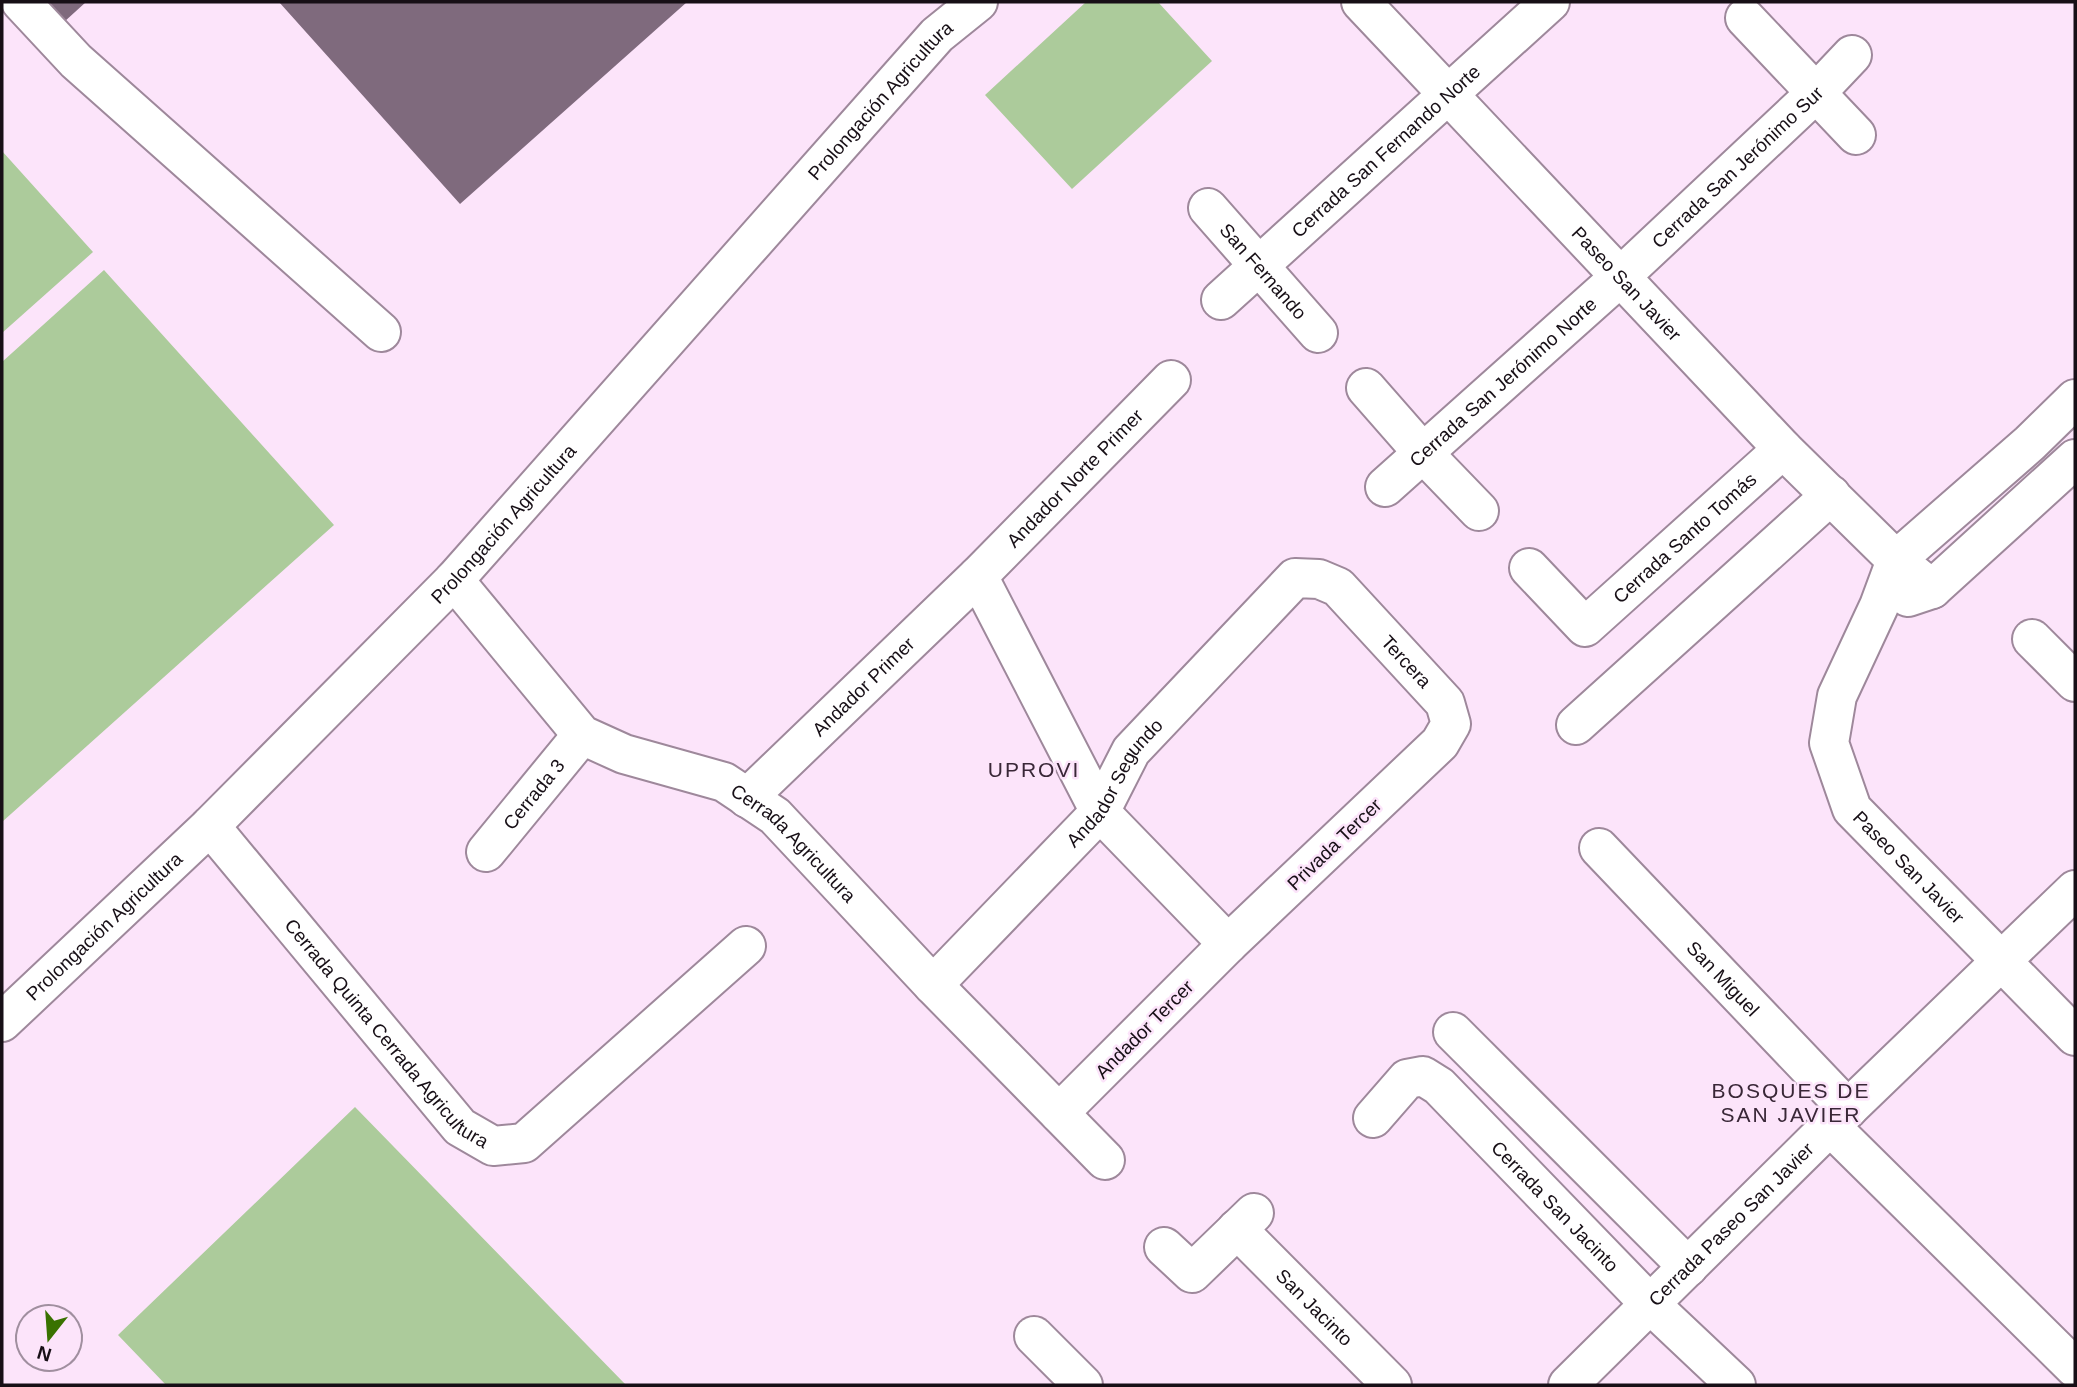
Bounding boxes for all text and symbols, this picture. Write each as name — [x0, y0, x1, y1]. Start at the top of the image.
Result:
street label: Prolongación Agricultura — [804, 17, 957, 184]
street label: Cerrada San Fernando Norte — [1288, 61, 1484, 242]
street label: Cerrada San Jerónimo Sur — [1648, 82, 1828, 252]
street label: San Fernando — [1215, 219, 1311, 324]
street label: Paseo San Javier — [1568, 222, 1686, 346]
street label: Cerrada San Jerónimo Norte — [1406, 293, 1601, 471]
street label: Andador Norte Primer — [1003, 405, 1148, 552]
street label: Prolongación Agricultura — [427, 440, 580, 608]
street label: Cerrada Santo Tomás — [1609, 468, 1760, 608]
street label: Tercera — [1377, 631, 1436, 692]
street label: Andador Primer — [808, 633, 919, 741]
street label: Andador Segundo — [1062, 715, 1167, 851]
street label: Cerrada 3 — [499, 755, 569, 834]
district label: UPROVI — [988, 758, 1080, 781]
street label: Cerrada Agricultura — [727, 780, 860, 907]
street label: Privada Tercer — [1283, 794, 1386, 894]
street label: Paseo San Javier — [1849, 807, 1969, 928]
street label: Prolongación Agricultura — [22, 848, 187, 1005]
street label: Cerrada Quinta Cerrada Agricultura — [280, 915, 492, 1152]
street label: San Miguel — [1682, 937, 1763, 1020]
street label: Andador Tercer — [1091, 976, 1198, 1083]
district label: BOSQUES DE SAN JAVIER — [1712, 1079, 1870, 1126]
street label: Cerrada San Jacinto — [1487, 1137, 1623, 1276]
street label: Cerrada Paseo San Javier — [1645, 1138, 1818, 1310]
street label: San Jacinto — [1272, 1265, 1357, 1350]
north arrow — [14, 1303, 84, 1373]
text: N — [35, 1342, 54, 1366]

